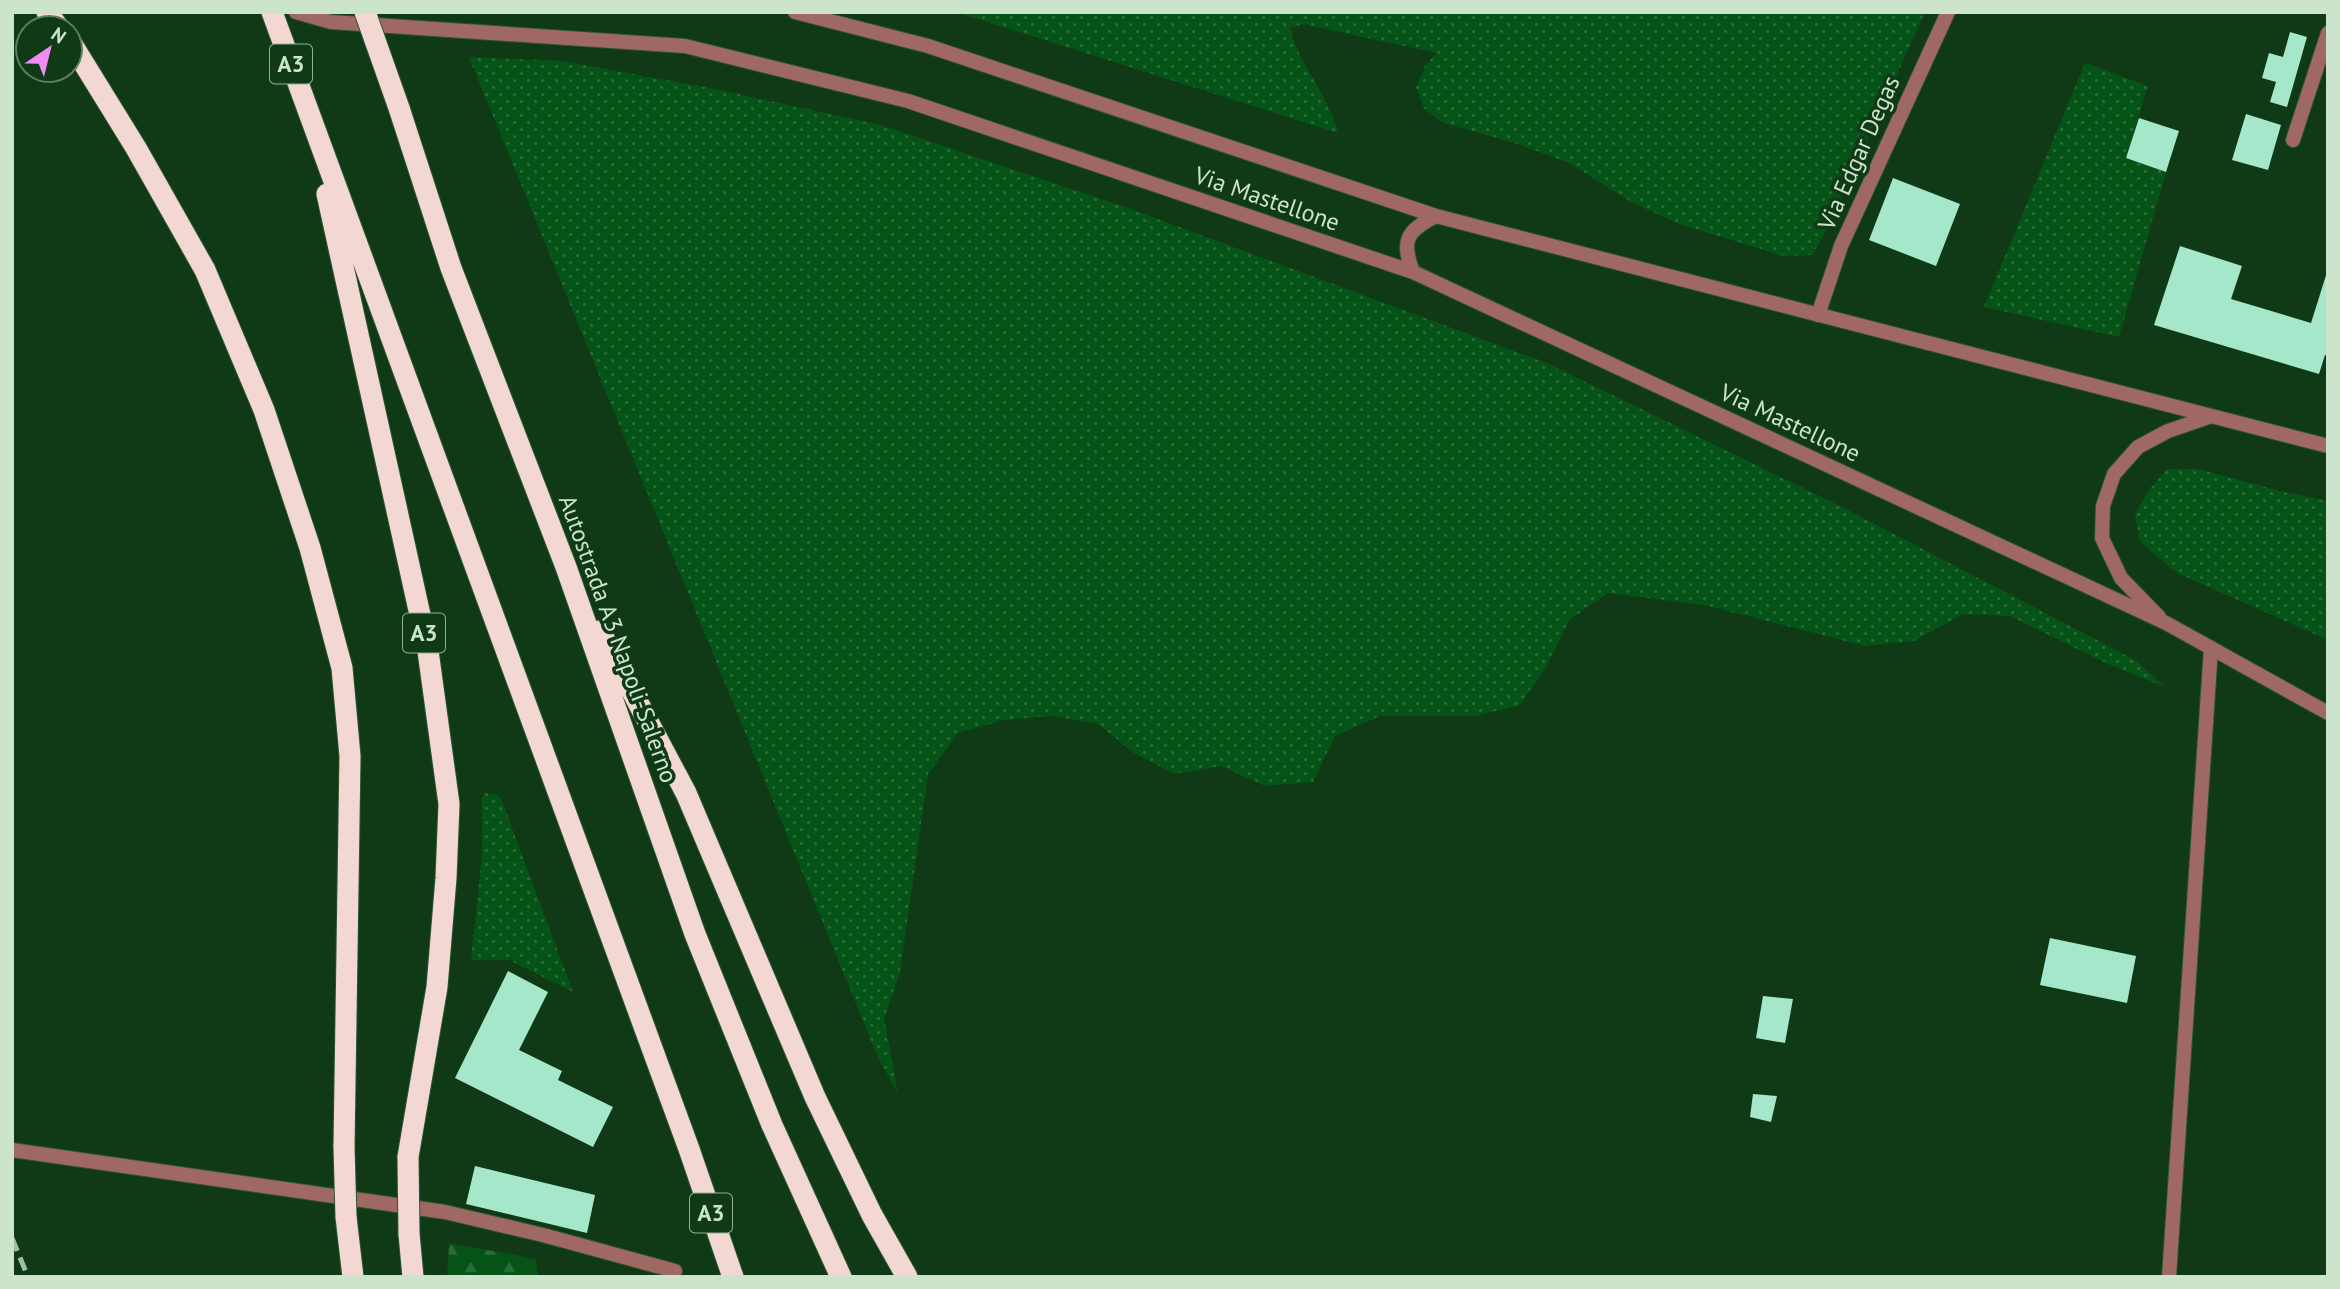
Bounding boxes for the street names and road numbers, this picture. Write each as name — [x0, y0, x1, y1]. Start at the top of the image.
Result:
road number: A3 — [270, 44, 312, 83]
street label: Via Edgar Degas — [1810, 71, 1906, 236]
street label: Via Mastellone — [1189, 159, 1344, 238]
street label: Via Mastellone — [1714, 376, 1865, 469]
street label: Autostrada A3 Napoli-Salerno — [552, 491, 685, 787]
road number: A3 — [403, 614, 445, 652]
road number: A3 — [690, 1194, 732, 1232]

